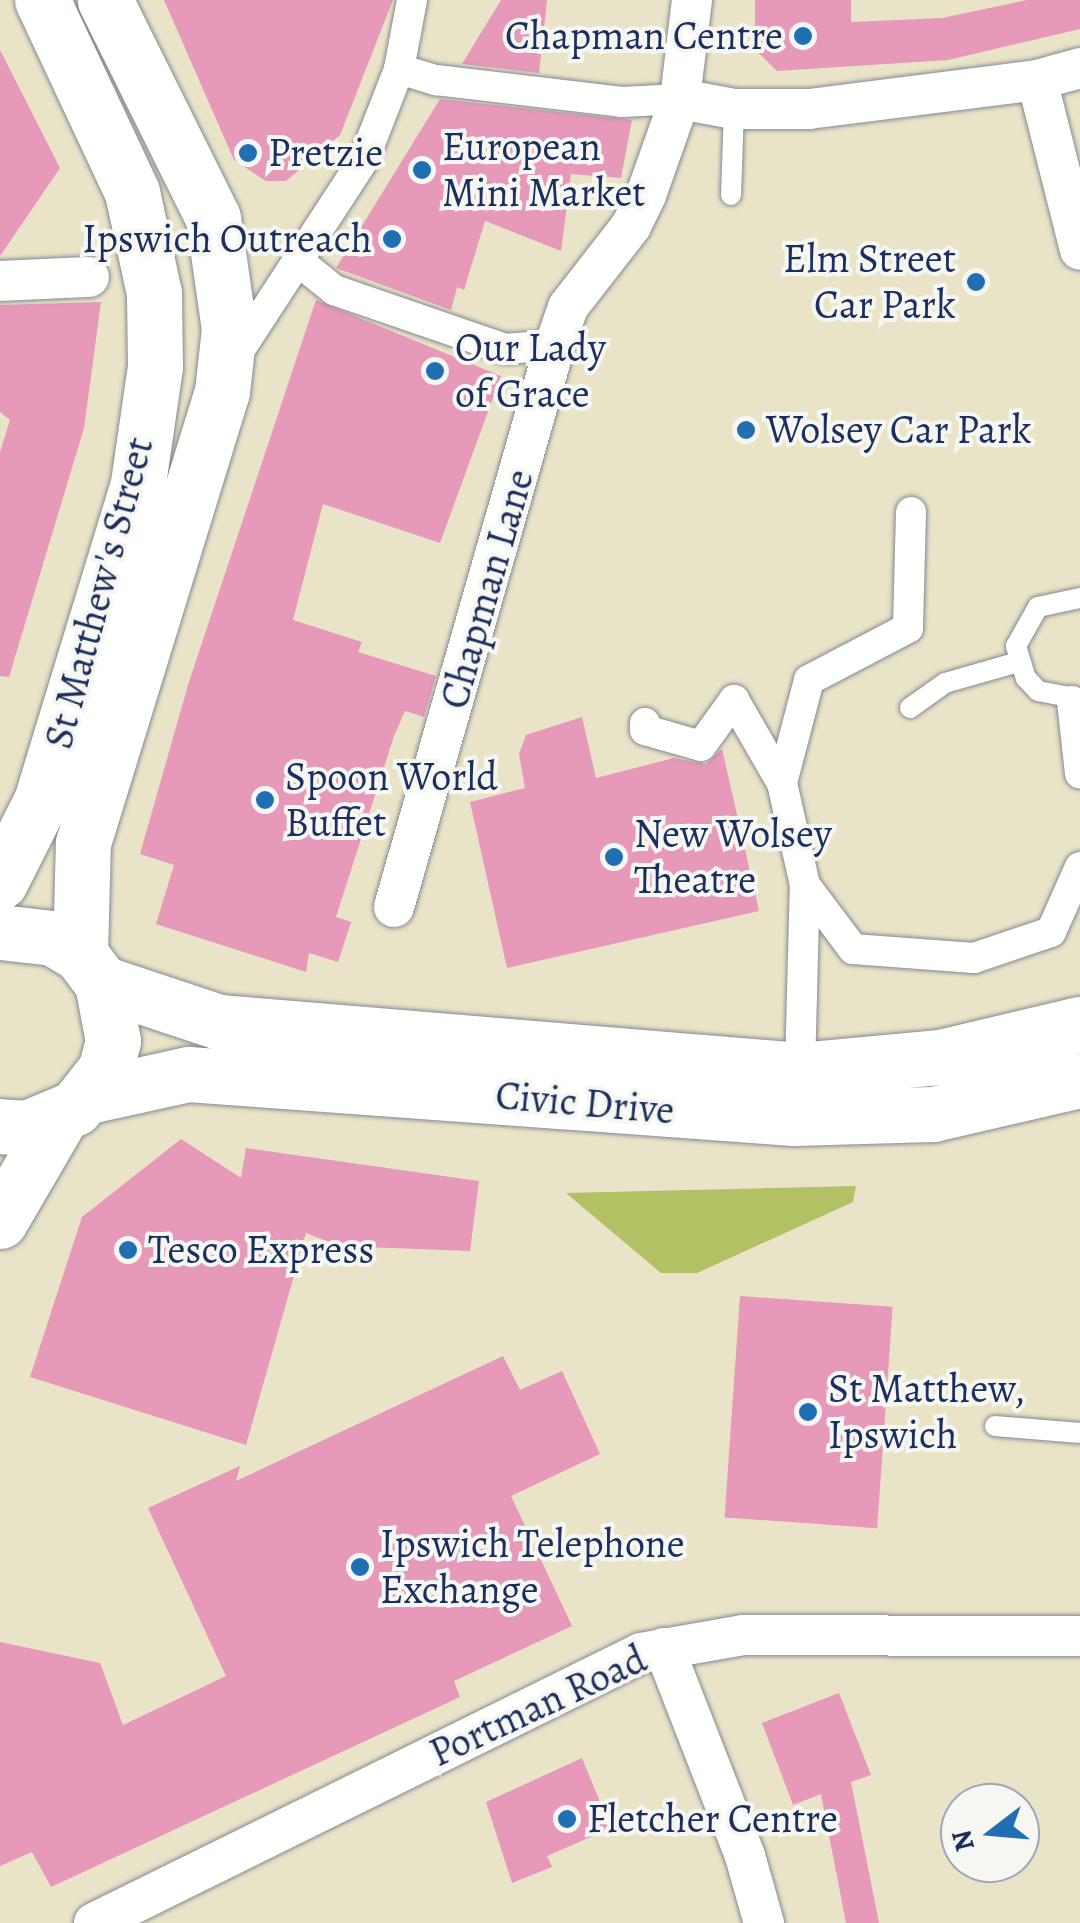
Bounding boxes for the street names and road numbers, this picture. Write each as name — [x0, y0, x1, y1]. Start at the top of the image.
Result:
street label: St Matthew's Street — [34, 432, 164, 754]
street label: Chapman Lane — [430, 464, 544, 714]
street label: Civic Drive — [494, 1071, 676, 1135]
street label: Portman Road — [422, 1635, 654, 1777]

